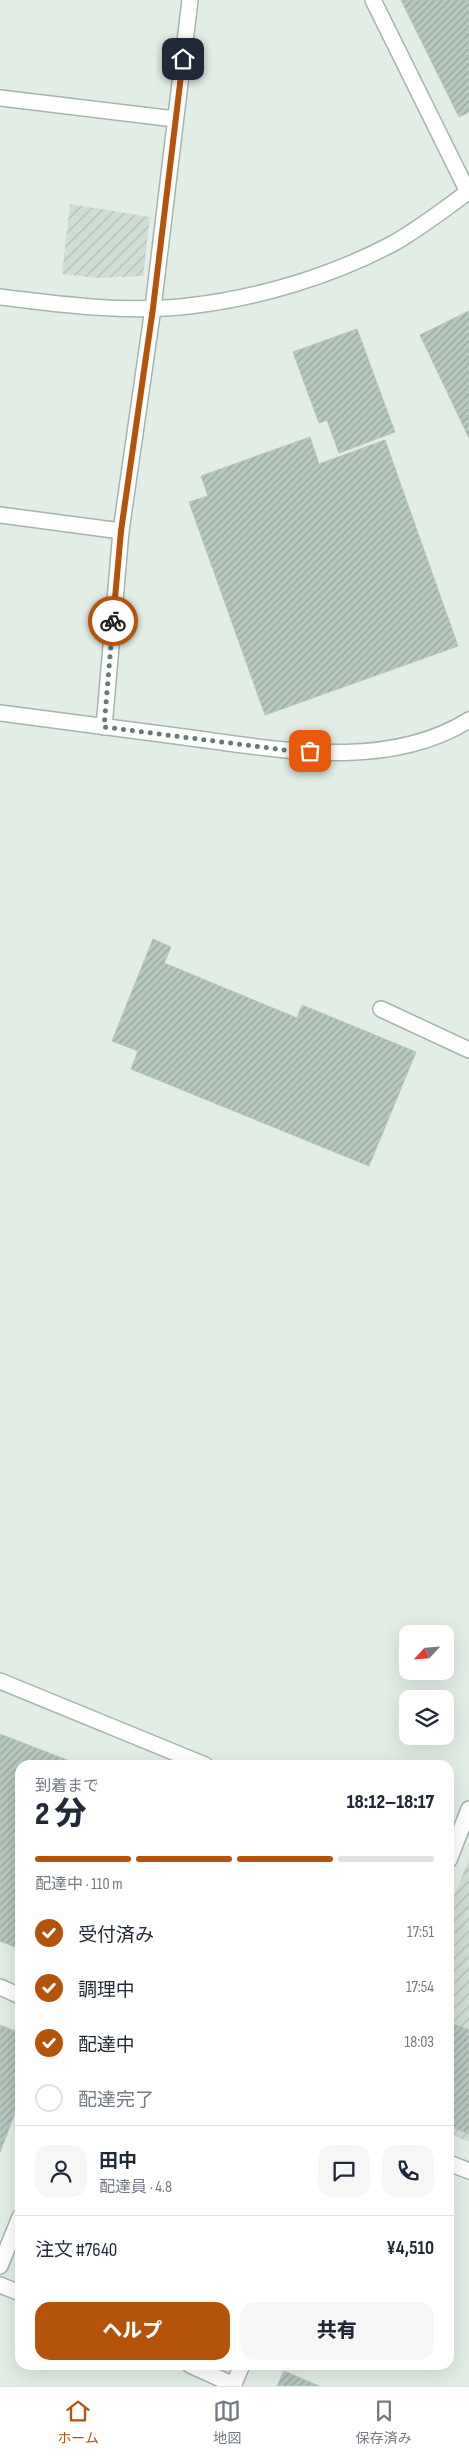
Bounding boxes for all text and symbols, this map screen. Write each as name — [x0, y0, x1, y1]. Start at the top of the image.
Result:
pin — [162, 38, 204, 80]
icon: home — [169, 45, 197, 73]
courier — [88, 596, 138, 646]
icon: bike — [99, 607, 127, 635]
pin — [289, 730, 331, 772]
icon: bag — [296, 737, 324, 765]
north arrow — [399, 1625, 454, 1680]
map controls — [399, 1625, 454, 1745]
button: layers — [399, 1690, 454, 1745]
text: 到着まで — [35, 1777, 99, 1796]
text: 18:12–18:17 — [347, 1791, 434, 1814]
text: 2 分 — [35, 1795, 86, 1834]
text: 配達中 · 110 m — [35, 1875, 122, 1894]
icon: check — [35, 1919, 63, 1947]
text: 17:51 — [407, 1923, 434, 1942]
text: 受付済み — [78, 1924, 154, 1947]
icon: check — [35, 1974, 63, 2002]
text: 17:54 — [406, 1978, 434, 1997]
text: 調理中 — [78, 1979, 135, 2002]
icon: check — [35, 2029, 63, 2057]
text: 18:03 — [405, 2033, 434, 2052]
text: 配達中 — [78, 2034, 135, 2057]
text: 配達完了 — [78, 2089, 154, 2112]
button: person — [35, 2145, 87, 2197]
button: chat — [318, 2145, 370, 2197]
button: phone — [382, 2145, 434, 2197]
text: 田中 — [99, 2150, 137, 2173]
text: 配達員 · 4.8 — [99, 2178, 172, 2197]
text: ¥4,510 — [386, 2237, 434, 2260]
text: 注文 #7640 — [35, 2239, 117, 2262]
button: ヘルプ — [35, 2302, 230, 2360]
button: 共有 — [240, 2302, 434, 2360]
tab: ホーム — [57, 2397, 99, 2447]
tab: 地図 — [213, 2397, 241, 2447]
tab: 保存済み — [356, 2397, 412, 2447]

